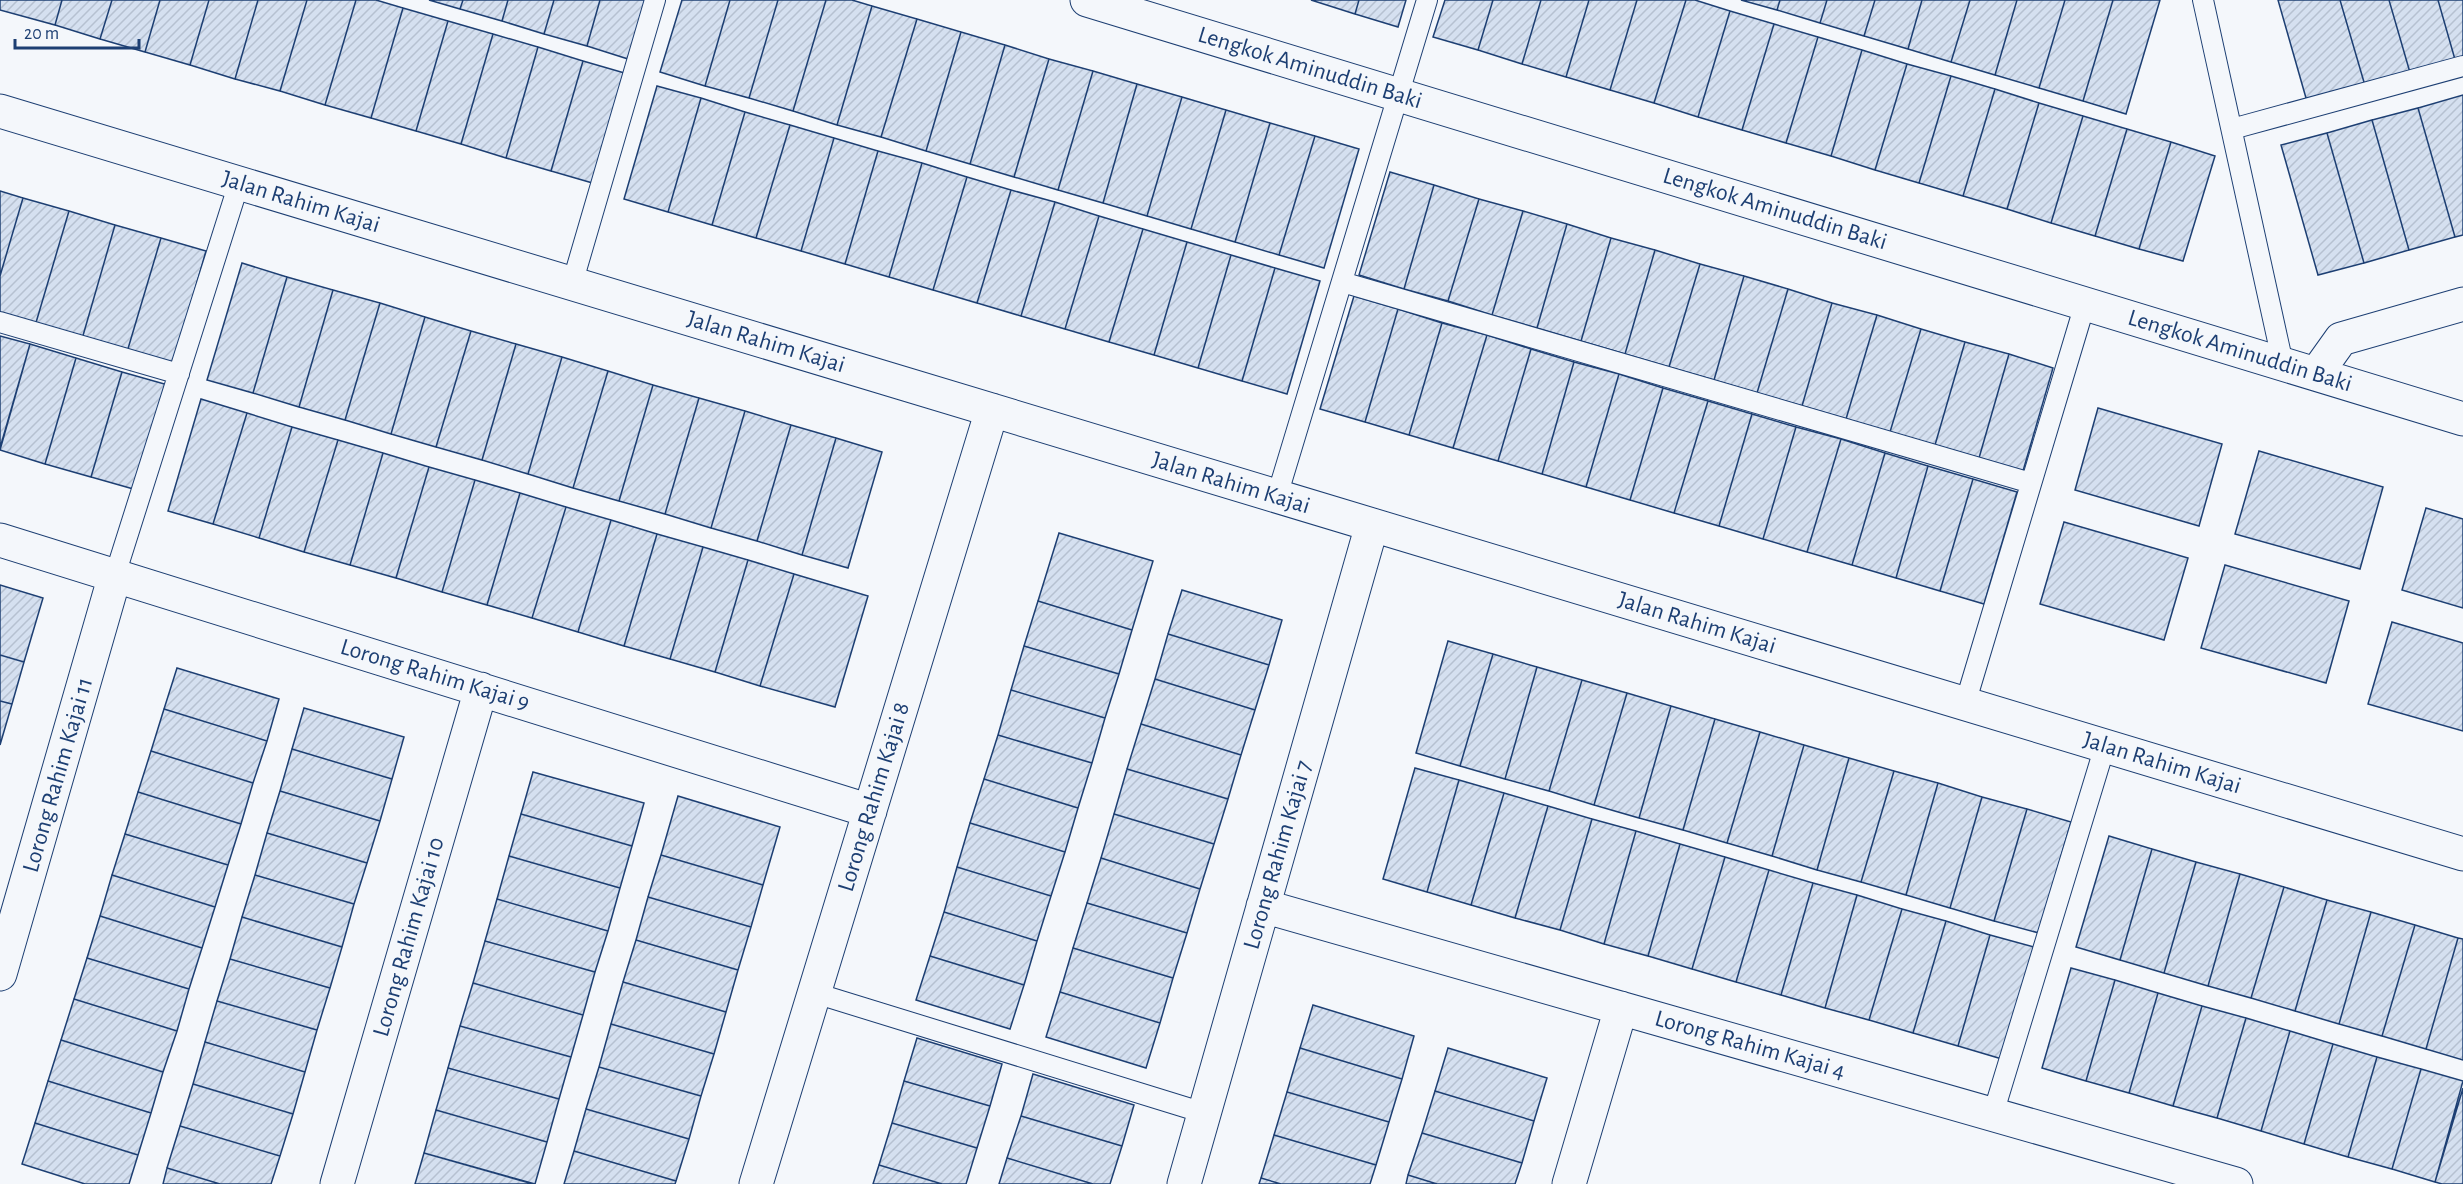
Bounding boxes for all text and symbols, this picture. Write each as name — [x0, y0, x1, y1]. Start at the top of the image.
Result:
scale bar — [15, 12, 140, 50]
street label: Lengkok Aminuddin Baki — [1195, 22, 1425, 114]
text: 20 m — [24, 25, 59, 43]
street label: Lengkok Aminuddin Baki — [1660, 163, 1890, 255]
street label: Jalan Rahim Kajai — [219, 167, 383, 237]
street label: Lengkok Aminuddin Baki — [2125, 305, 2355, 397]
street label: Jalan Rahim Kajai — [684, 307, 848, 377]
street label: Jalan Rahim Kajai — [1149, 448, 1313, 518]
street label: Jalan Rahim Kajai — [1615, 588, 1779, 658]
street label: Lorong Rahim Kajai 9 — [338, 635, 532, 715]
street label: Lorong Rahim Kajai 11 — [19, 675, 97, 875]
street label: Lorong Rahim Kajai 8 — [834, 700, 914, 894]
street label: Jalan Rahim Kajai — [2080, 728, 2244, 798]
street label: Lorong Rahim Kajai 7 — [1240, 758, 1316, 952]
street label: Lorong Rahim Kajai 10 — [369, 835, 449, 1039]
street label: Lorong Rahim Kajai 4 — [1652, 1006, 1848, 1084]

